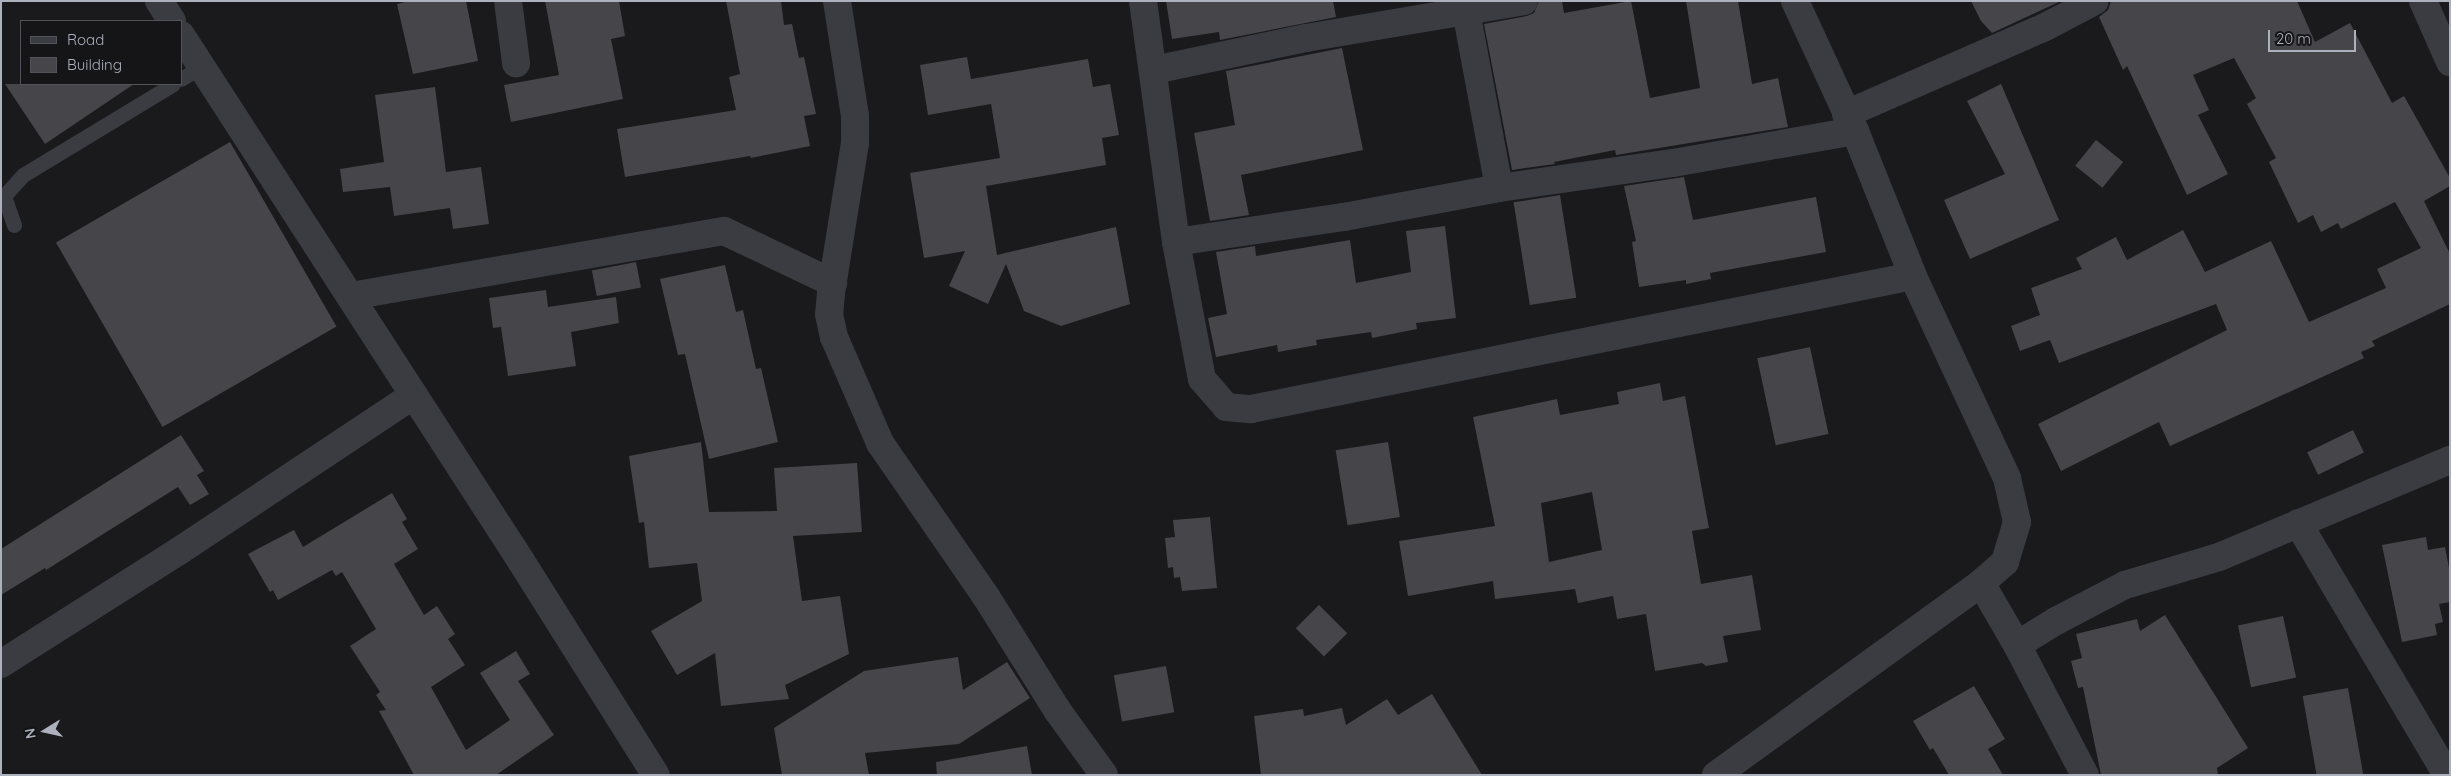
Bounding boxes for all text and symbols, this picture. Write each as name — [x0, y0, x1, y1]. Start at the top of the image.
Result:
legend — [20, 20, 182, 85]
scale bar — [2271, 20, 2358, 52]
text: 20 m — [2276, 29, 2311, 48]
text: Road — [67, 30, 104, 49]
text: Building — [67, 55, 122, 74]
north arrow — [20, 706, 70, 756]
text: N — [20, 727, 40, 740]

